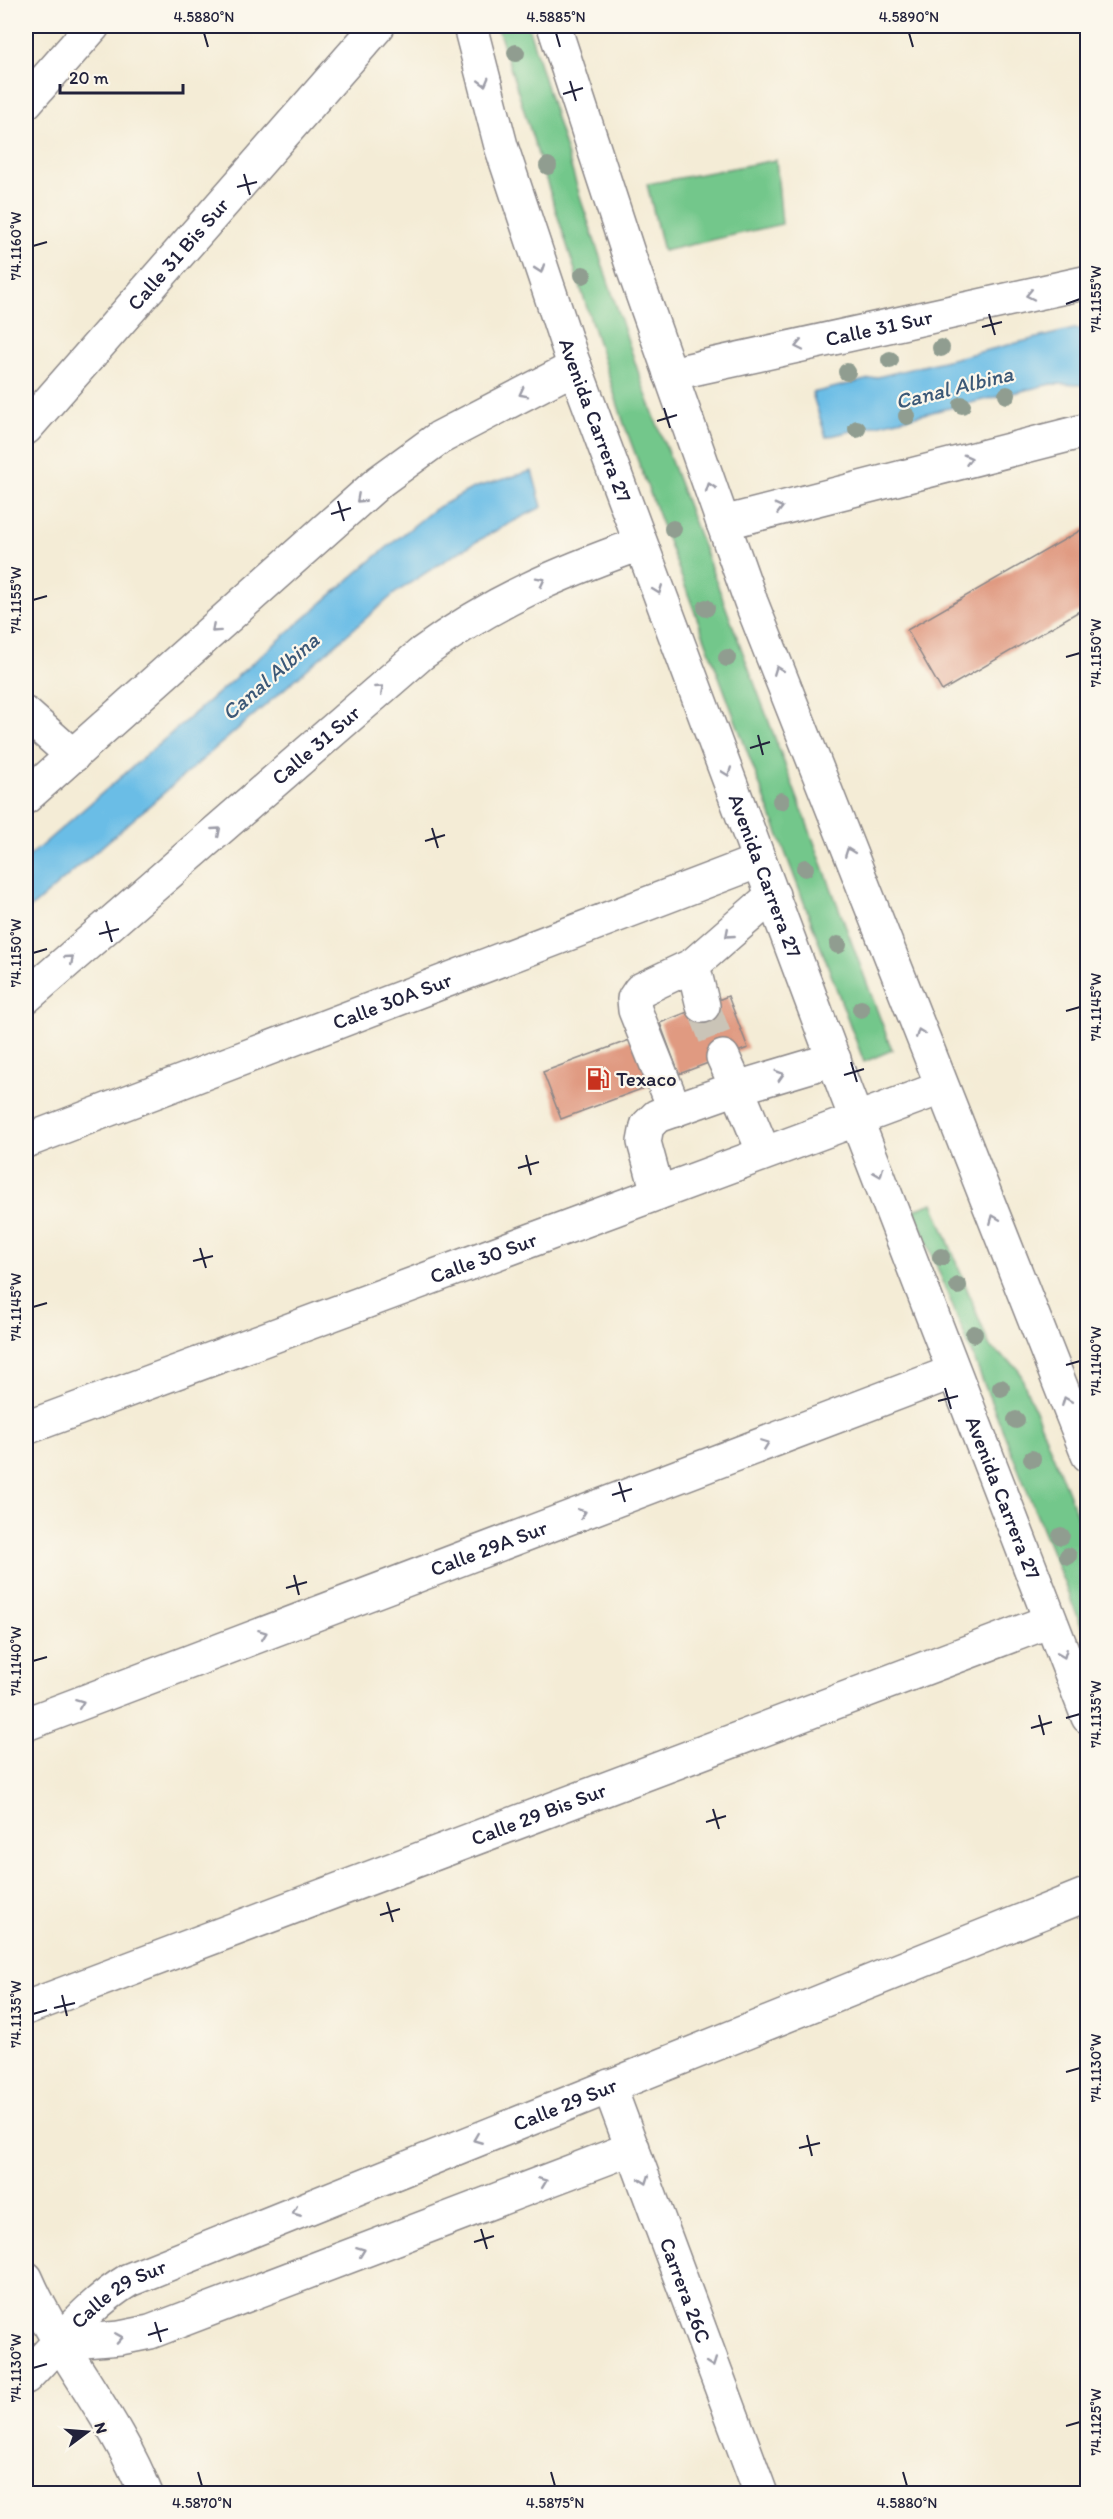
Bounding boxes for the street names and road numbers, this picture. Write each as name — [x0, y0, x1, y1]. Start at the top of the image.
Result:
street label: Calle 31 Bis Sur — [122, 192, 234, 315]
street label: Calle 31 Sur — [823, 303, 935, 351]
street label: Avenida Carrera 27 — [554, 335, 637, 506]
street label: Calle 31 Sur — [266, 699, 365, 790]
street label: Avenida Carrera 27 — [723, 790, 807, 961]
street label: Calle 30A Sur — [329, 966, 456, 1035]
street label: Calle 30 Sur — [426, 1226, 541, 1289]
street label: Avenida Carrera 27 — [961, 1412, 1046, 1583]
street label: Calle 29A Sur — [427, 1514, 551, 1581]
street label: Calle 29 Bis Sur — [467, 1777, 609, 1851]
street label: Calle 29 Sur — [509, 2072, 621, 2136]
street label: Carrera 26C — [655, 2234, 717, 2346]
street label: Calle 29 Sur — [65, 2253, 170, 2333]

